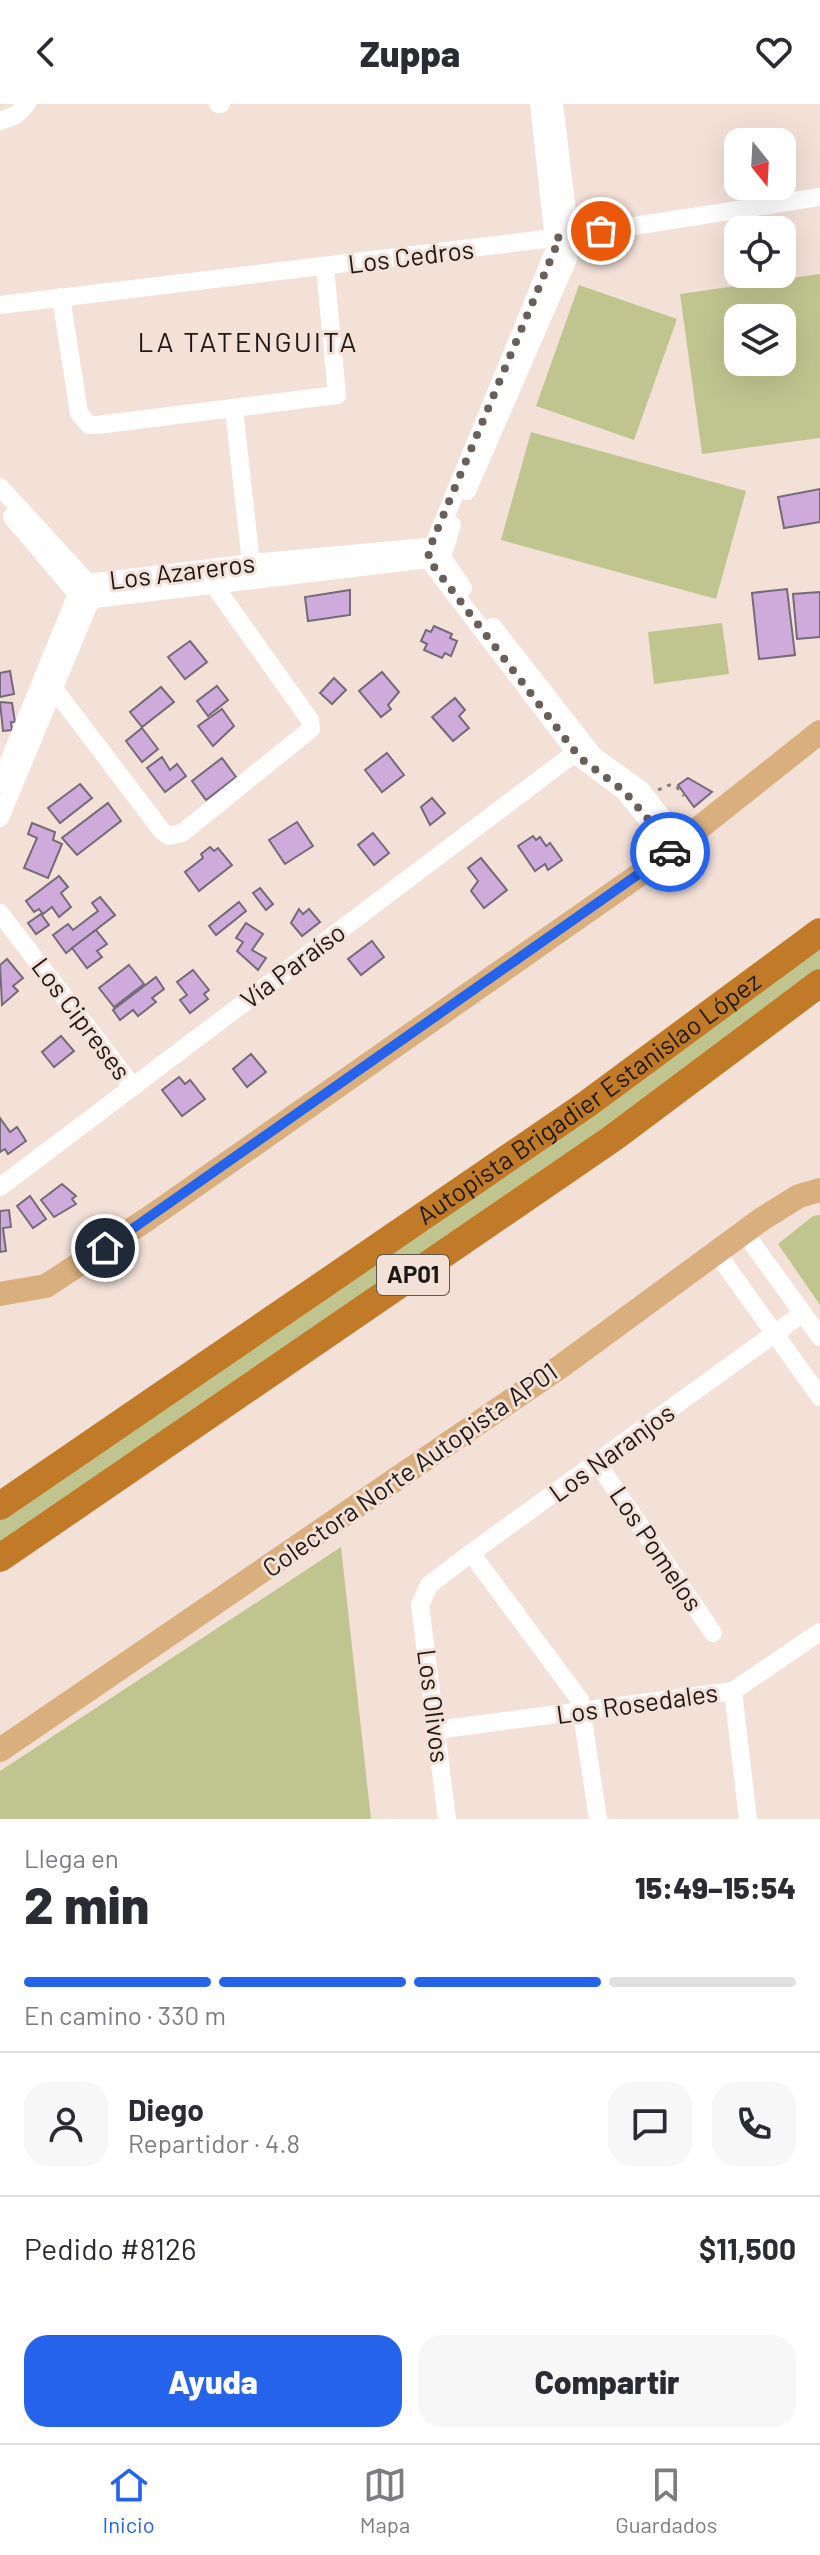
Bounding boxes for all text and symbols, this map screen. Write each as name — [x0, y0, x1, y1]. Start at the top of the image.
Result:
icon: back — [24, 30, 68, 74]
icon: heart — [752, 30, 796, 74]
text: Zuppa — [360, 31, 460, 74]
north arrow — [724, 128, 796, 200]
map controls — [724, 128, 796, 376]
pin — [567, 197, 635, 265]
icon: bag — [579, 209, 623, 253]
button: locate — [724, 216, 796, 288]
street label: Los Cedros — [346, 232, 475, 279]
button: layers — [724, 304, 796, 376]
district label: LA TATENGUITA — [138, 324, 358, 358]
street label: Los Azareros — [107, 546, 256, 595]
courier — [630, 812, 710, 892]
icon: car — [648, 830, 692, 874]
street label: Vía Paraíso — [234, 915, 350, 1014]
street label: Los Cipreses — [26, 951, 138, 1085]
street label: Autopista Brigadier Estanislao López — [410, 965, 766, 1230]
pin — [71, 1214, 139, 1282]
icon: home — [83, 1226, 127, 1270]
road number: AP01 — [377, 1255, 449, 1295]
street label: Colectora Norte Autopista AP01 — [256, 1355, 563, 1583]
street label: Los Naranjos — [542, 1396, 680, 1508]
street label: Los Pomelos — [604, 1480, 710, 1616]
street label: Los Olivos — [412, 1647, 457, 1764]
street label: Los Rosedales — [554, 1676, 719, 1729]
text: Llega en — [24, 1842, 119, 1873]
text: 15:49–15:54 — [635, 1869, 796, 1905]
text: 2 min — [24, 1872, 149, 1934]
text: En camino · 330 m — [24, 1999, 226, 2030]
button: person — [24, 2082, 108, 2166]
button: chat — [608, 2082, 692, 2166]
button: phone — [712, 2082, 796, 2166]
text: Diego — [128, 2091, 204, 2127]
text: Repartidor · 4.8 — [128, 2127, 300, 2158]
text: Pedido #8126 — [24, 2230, 197, 2266]
text: $11,500 — [699, 2230, 796, 2266]
button: Ayuda — [24, 2335, 402, 2427]
button: Compartir — [418, 2335, 796, 2427]
tab: Inicio — [103, 2463, 155, 2537]
tab: Mapa — [360, 2463, 410, 2537]
tab: Guardados — [615, 2463, 717, 2537]

